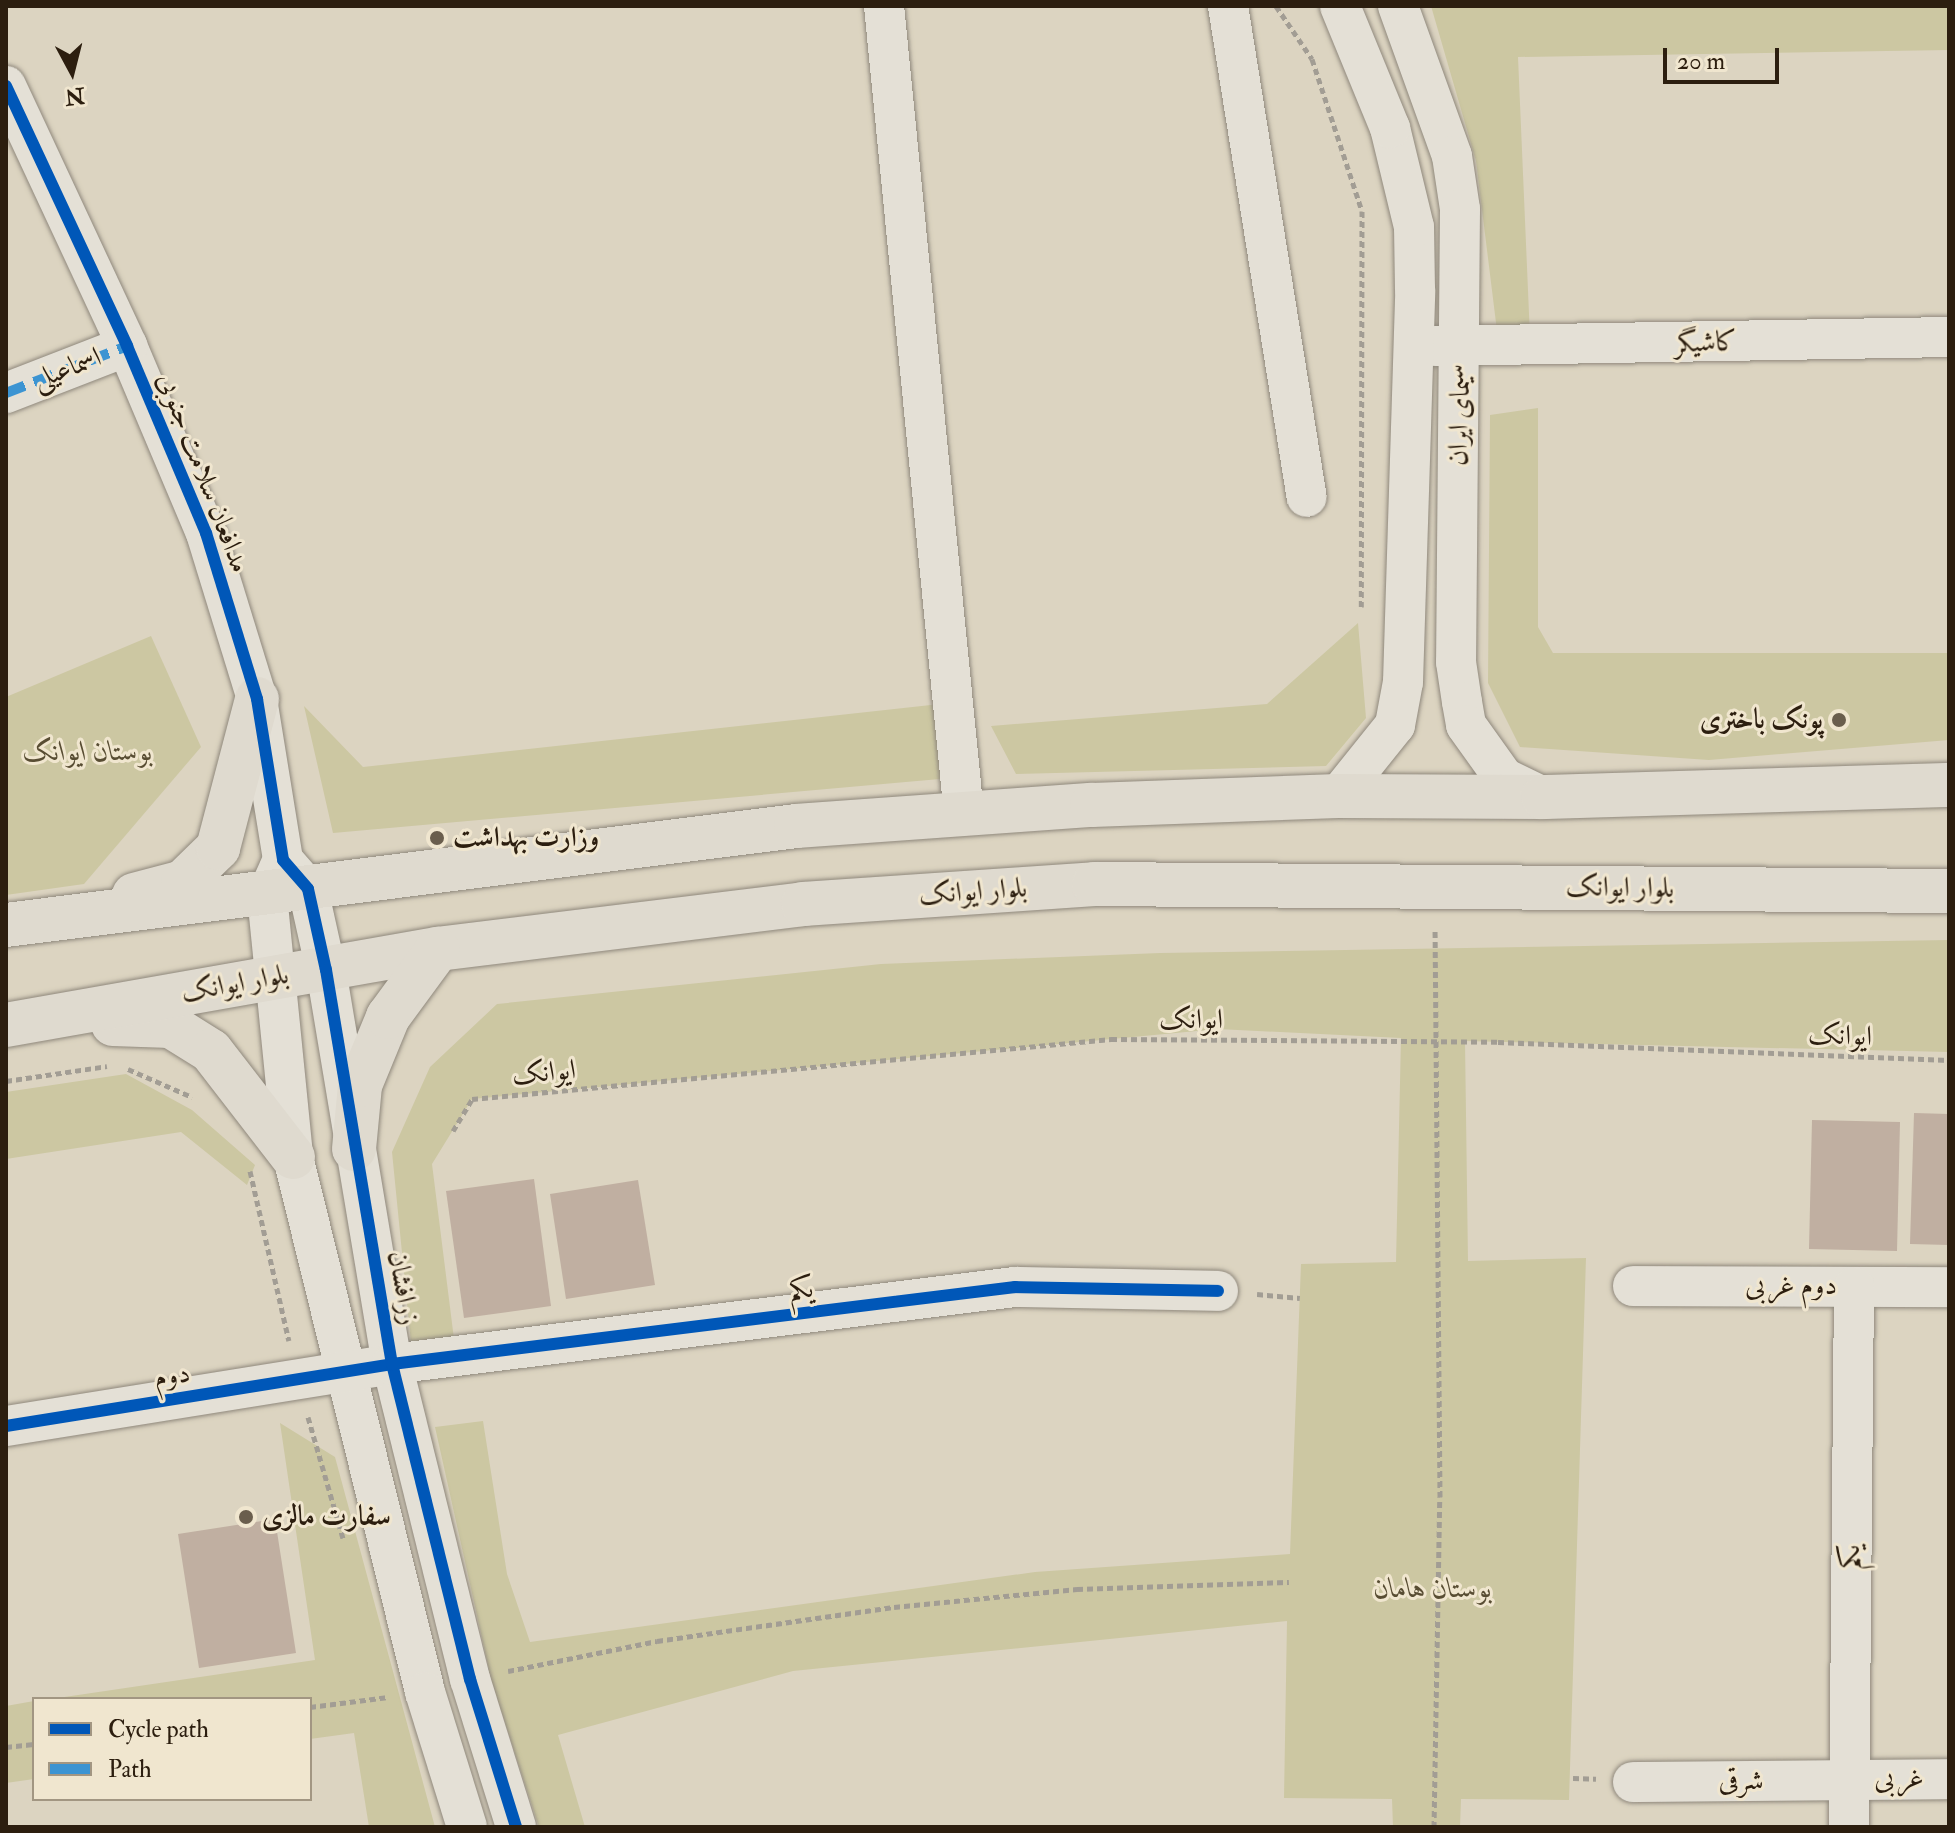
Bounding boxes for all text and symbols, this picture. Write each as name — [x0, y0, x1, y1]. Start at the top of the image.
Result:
north arrow — [32, 32, 112, 112]
scale bar — [1667, 32, 1783, 82]
text: 20 m — [1677, 46, 1725, 77]
text: N — [63, 81, 86, 111]
street label: کاشیگر — [1674, 325, 1738, 361]
street label: اسماعیلی — [28, 341, 106, 397]
street label: سیمای ایران — [1441, 363, 1479, 467]
street label: مدافعان سلامت جنوبی — [149, 368, 257, 578]
place label: پونک باختری — [1700, 703, 1823, 737]
marker: پونک باختری — [1830, 711, 1848, 729]
park label: بوستان ایوانک — [23, 735, 153, 769]
place label: وزارت بهداشت — [453, 821, 599, 855]
marker: وزارت بهداشت — [428, 829, 446, 847]
street label: بلوار ایوانک — [1565, 870, 1675, 906]
street label: بلوار ایوانک — [918, 871, 1028, 913]
street label: بلوار ایوانک — [179, 958, 291, 1010]
street label: ایوانک — [1159, 1003, 1223, 1037]
street label: ایوانک — [1807, 1018, 1873, 1054]
street label: ایوانک — [511, 1053, 577, 1093]
street label: زرافشان — [380, 1248, 426, 1328]
street label: دوم غربی — [1745, 1269, 1837, 1303]
street label: یکم — [787, 1272, 815, 1308]
street label: دوم — [151, 1357, 193, 1395]
place label: سفارت مالزی — [262, 1500, 391, 1534]
marker: سفارت مالزی — [237, 1508, 255, 1526]
street label: یکم — [1834, 1544, 1868, 1570]
park label: بوستان هامان — [1374, 1572, 1492, 1606]
legend — [32, 1697, 312, 1801]
text: Cycle path — [108, 1714, 209, 1745]
text: Path — [108, 1754, 152, 1785]
street label: غربی — [1874, 1762, 1924, 1796]
street label: شرقی — [1718, 1764, 1764, 1798]

